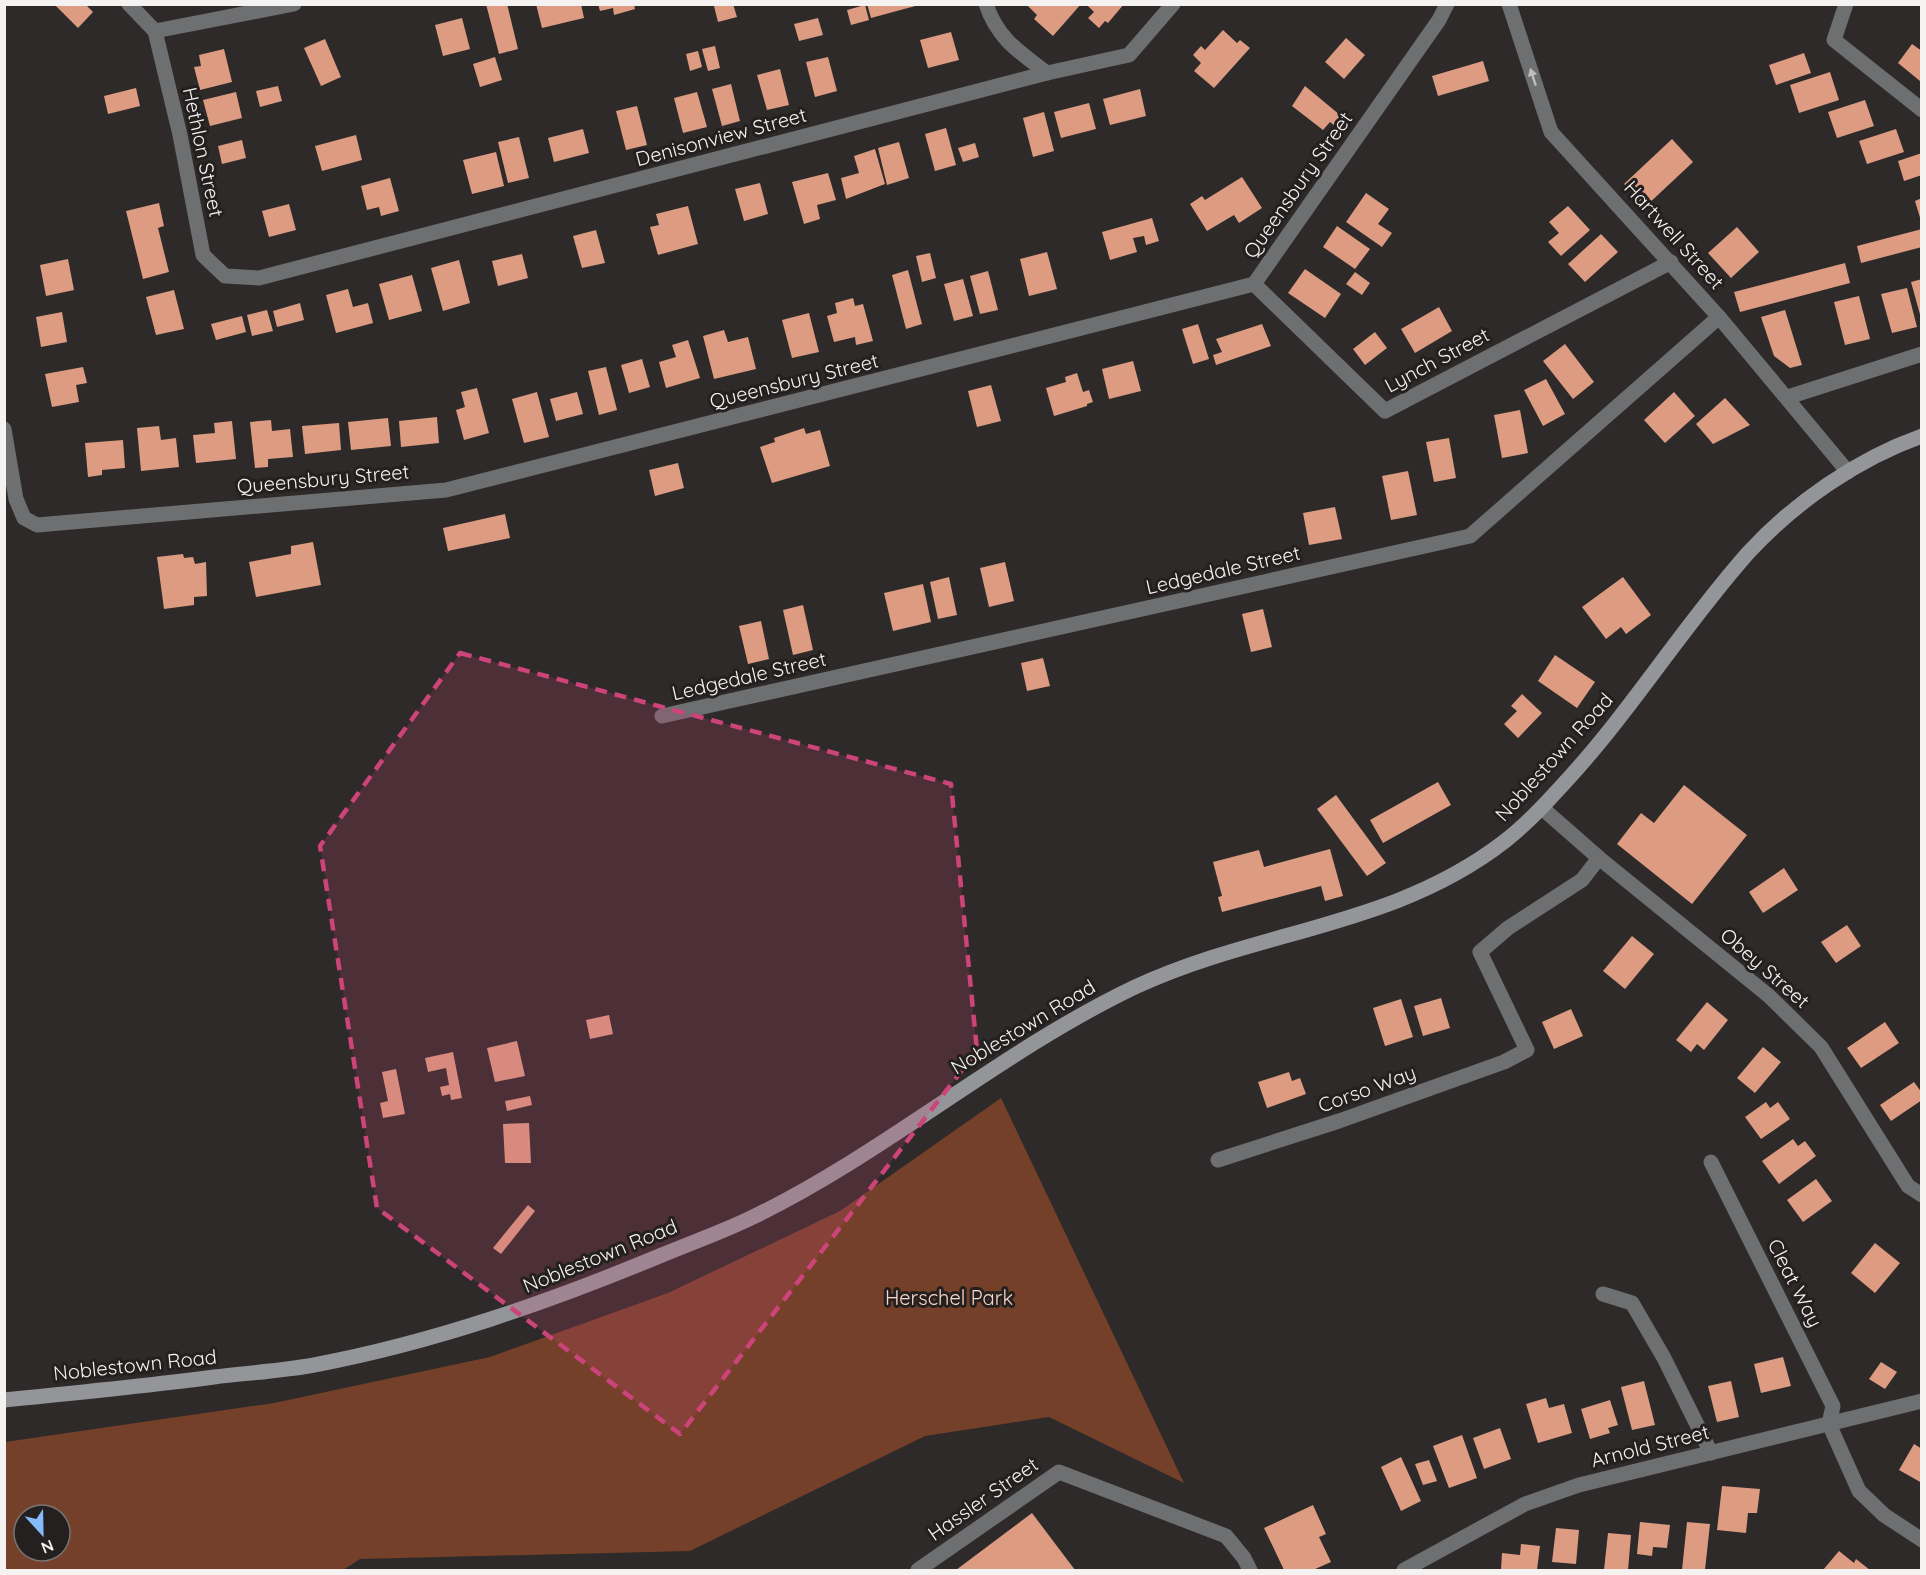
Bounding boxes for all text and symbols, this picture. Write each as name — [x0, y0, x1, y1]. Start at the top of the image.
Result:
one-way arrow — [1527, 68, 1537, 86]
street label: Hethlon Street — [178, 85, 229, 219]
street label: Denisonview Street — [633, 102, 809, 171]
street label: Queensbury Street — [1238, 106, 1358, 263]
street label: Hartwell Street — [1619, 175, 1730, 294]
street label: Lynch Street — [1380, 321, 1494, 398]
street label: Queensbury Street — [707, 347, 881, 414]
street label: Queensbury Street — [236, 458, 410, 498]
street label: Ledgedale Street — [1143, 540, 1303, 599]
street label: Ledgedale Street — [669, 646, 829, 705]
street label: Noblestown Road — [1489, 687, 1618, 826]
street label: Obey Street — [1716, 922, 1815, 1013]
street label: Noblestown Road — [946, 974, 1100, 1080]
street label: Corso Way — [1314, 1059, 1419, 1118]
street label: Noblestown Road — [519, 1213, 681, 1298]
street label: Cleat Way — [1763, 1234, 1828, 1331]
park label: Herschel Park — [885, 1285, 1013, 1310]
street label: Noblestown Road — [52, 1343, 218, 1386]
street label: Arnold Street — [1588, 1419, 1712, 1472]
street label: Hassler Street — [923, 1451, 1043, 1546]
north arrow — [12, 1503, 72, 1563]
text: N — [38, 1535, 57, 1558]

